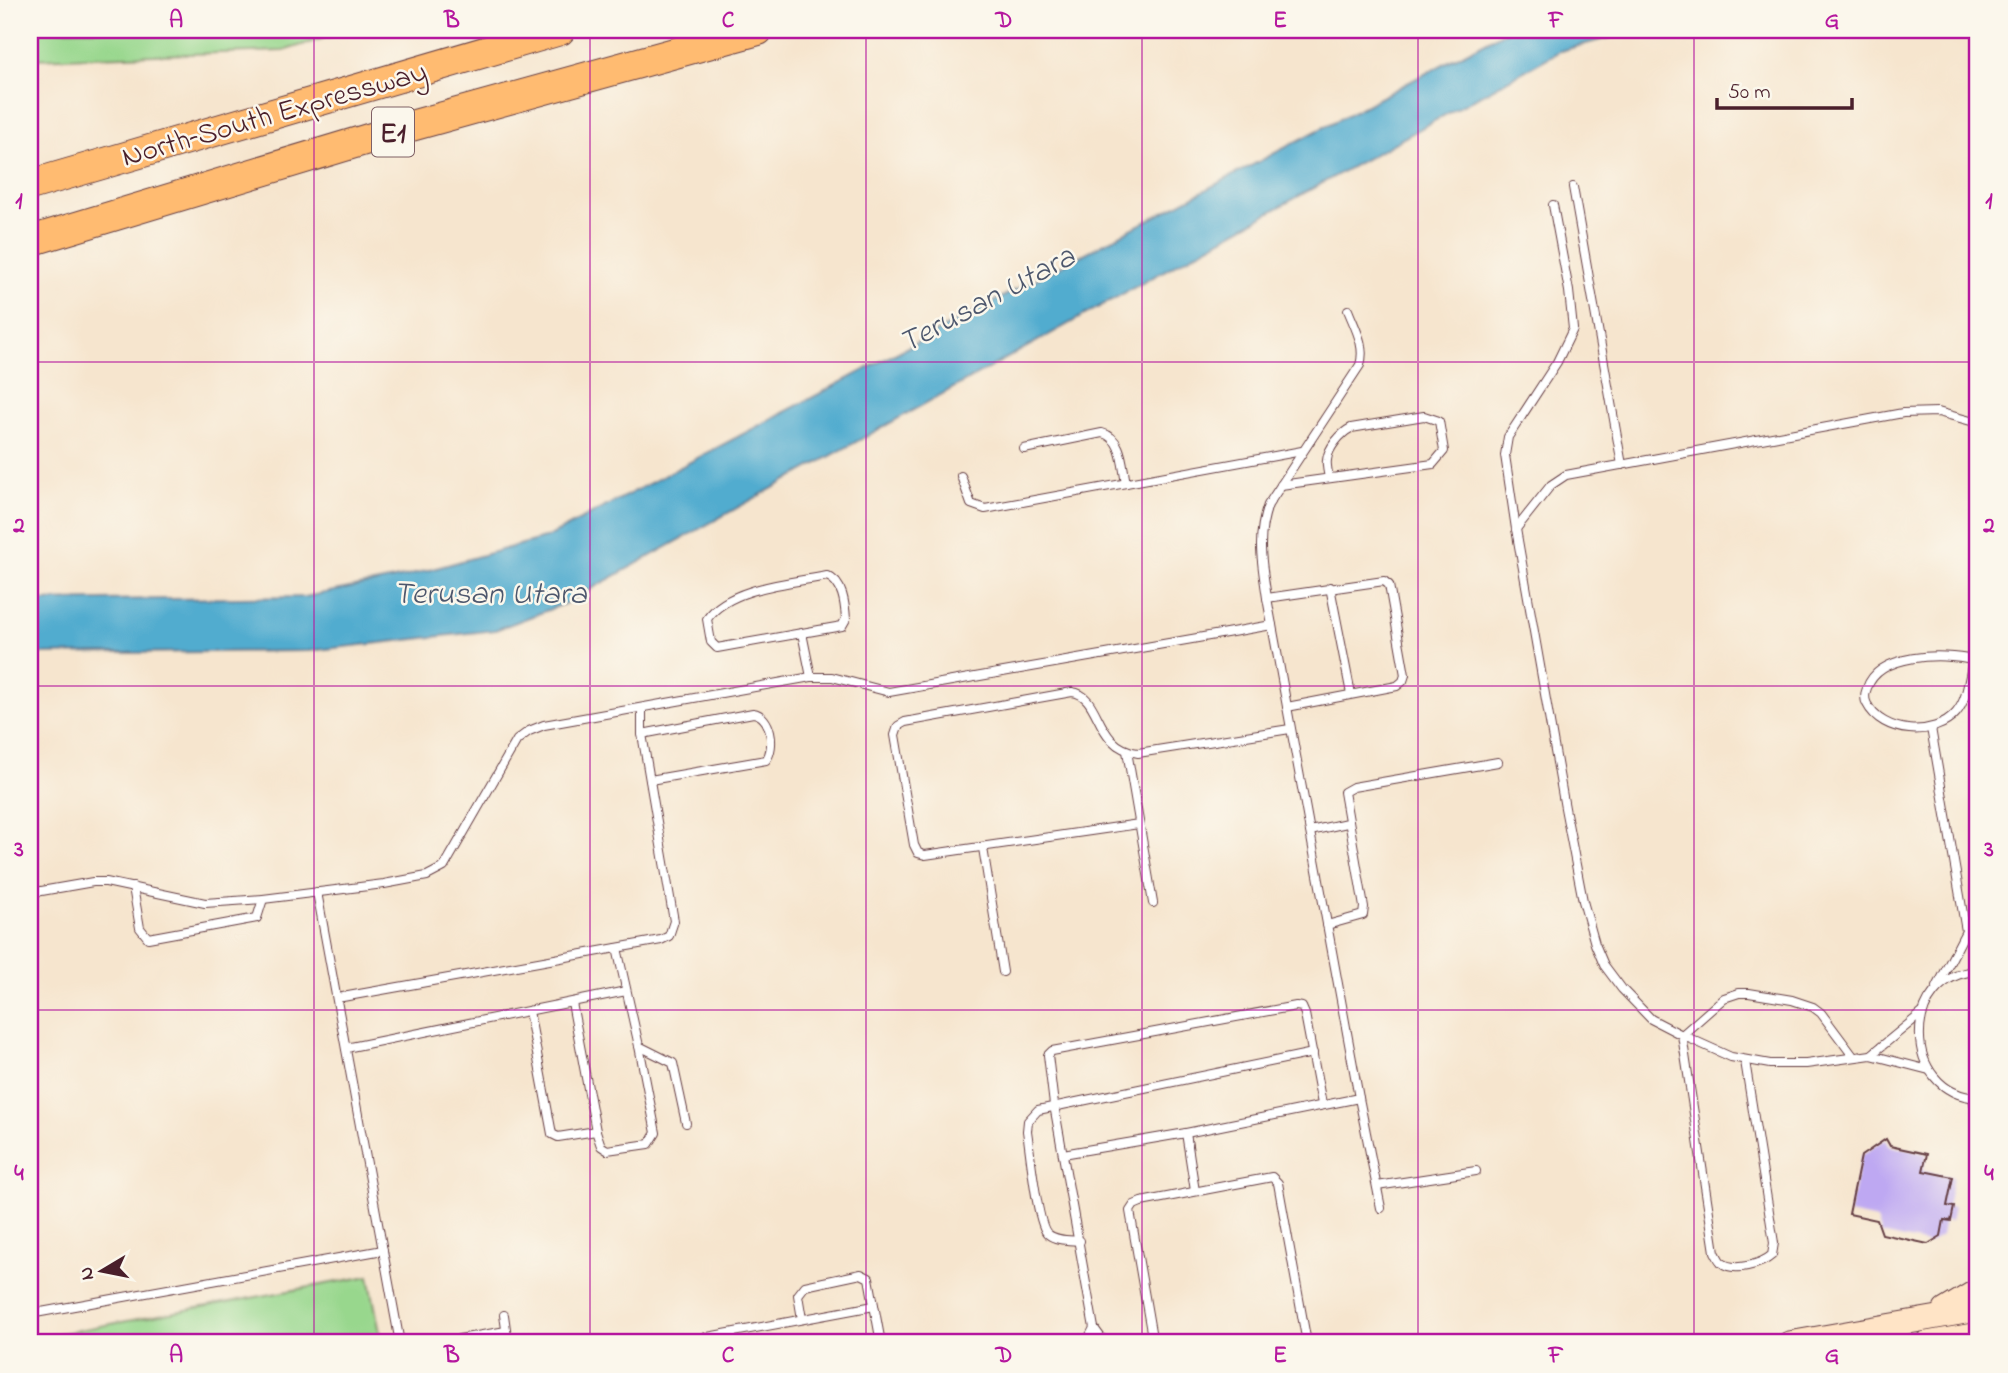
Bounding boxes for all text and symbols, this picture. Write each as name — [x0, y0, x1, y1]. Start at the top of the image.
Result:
text: A — [169, 5, 183, 38]
text: B — [443, 5, 460, 38]
text: C — [722, 5, 735, 38]
text: D — [995, 5, 1012, 38]
text: E — [1273, 5, 1287, 38]
text: F — [1548, 5, 1564, 38]
text: G — [1825, 5, 1839, 38]
street label: North–South Expressway — [117, 51, 433, 181]
scale bar — [1717, 66, 1852, 110]
text: 50 m — [1728, 78, 1771, 108]
road number: E1 — [372, 108, 414, 156]
text: 1 — [15, 186, 23, 219]
text: 1 — [1985, 186, 1993, 219]
water label: Terusan Utara — [891, 235, 1085, 367]
text: 2 — [12, 510, 25, 543]
text: 2 — [1982, 510, 1995, 543]
water label: Terusan Utara — [393, 572, 588, 619]
text: 3 — [13, 834, 24, 867]
text: 3 — [1983, 834, 1994, 867]
text: 4 — [14, 1158, 24, 1191]
text: 4 — [1984, 1158, 1994, 1191]
north arrow — [66, 1236, 136, 1306]
text: N — [73, 1265, 102, 1282]
text: A — [169, 1340, 183, 1373]
text: B — [443, 1340, 460, 1373]
text: C — [722, 1340, 735, 1373]
text: D — [995, 1340, 1012, 1373]
text: E — [1273, 1340, 1287, 1373]
text: F — [1548, 1340, 1564, 1373]
text: G — [1825, 1340, 1839, 1373]

